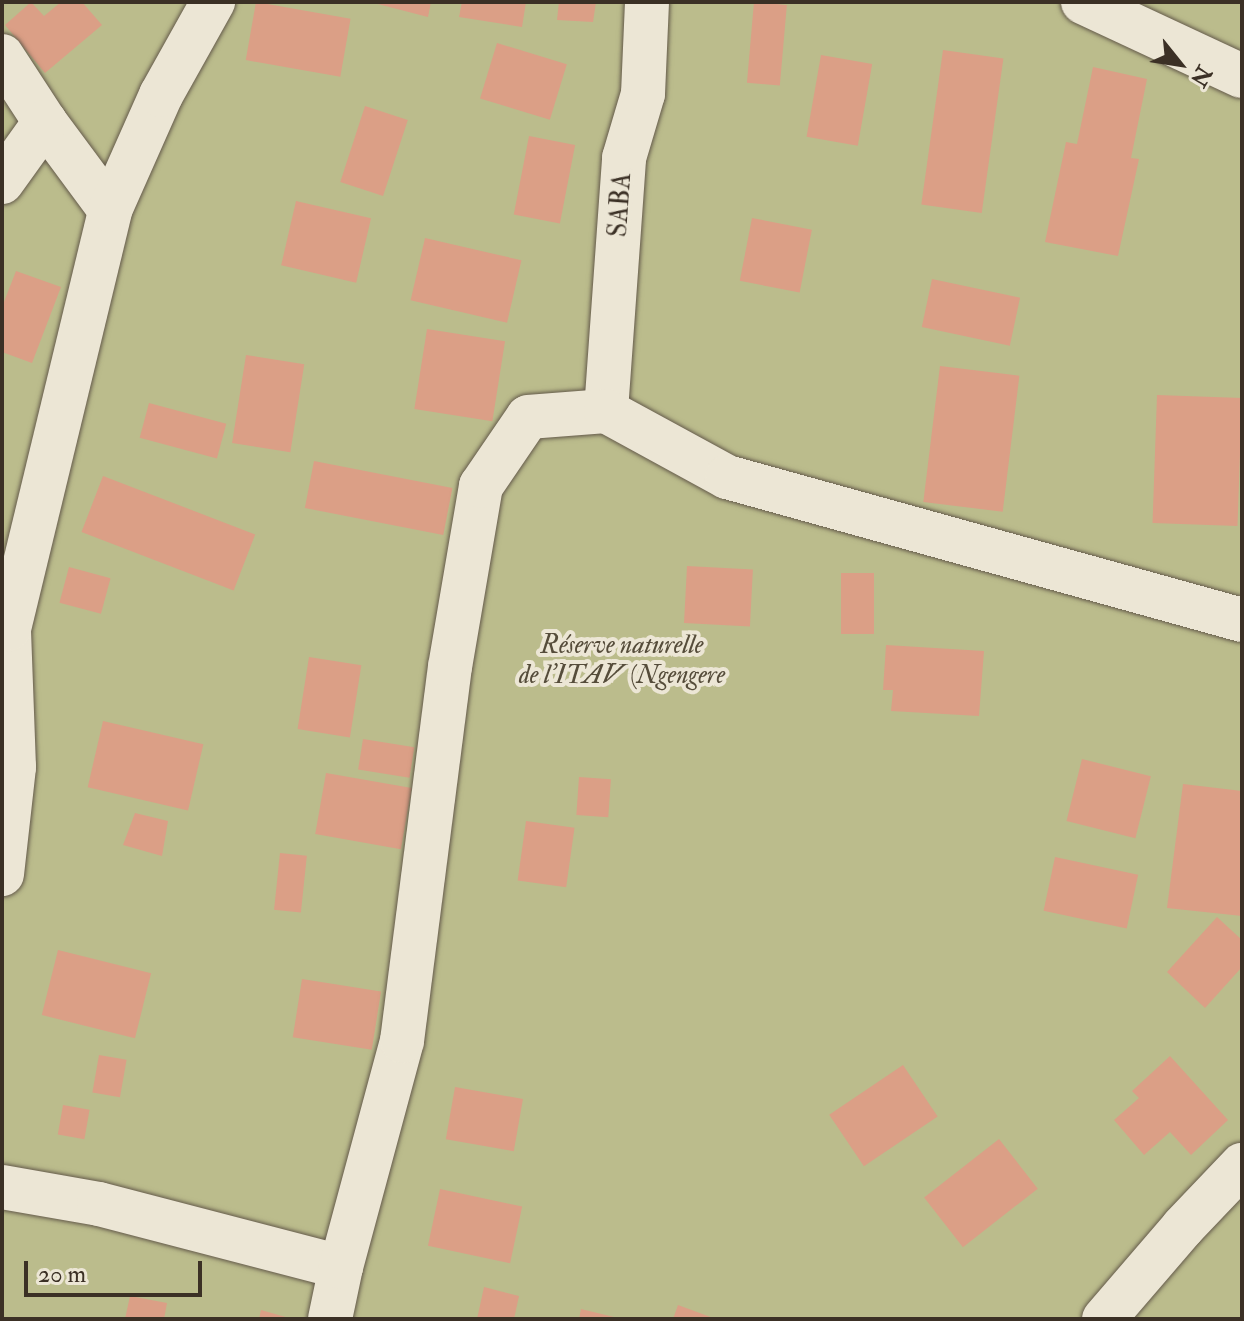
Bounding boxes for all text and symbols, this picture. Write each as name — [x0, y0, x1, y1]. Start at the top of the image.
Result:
north arrow — [1140, 24, 1220, 104]
text: N — [1184, 60, 1218, 92]
street label: SABA — [603, 172, 639, 238]
park label: Réserve naturelle de l'ITAV (Ngengere — [519, 630, 725, 692]
scale bar — [28, 1245, 206, 1295]
text: 20 m — [38, 1259, 86, 1290]

